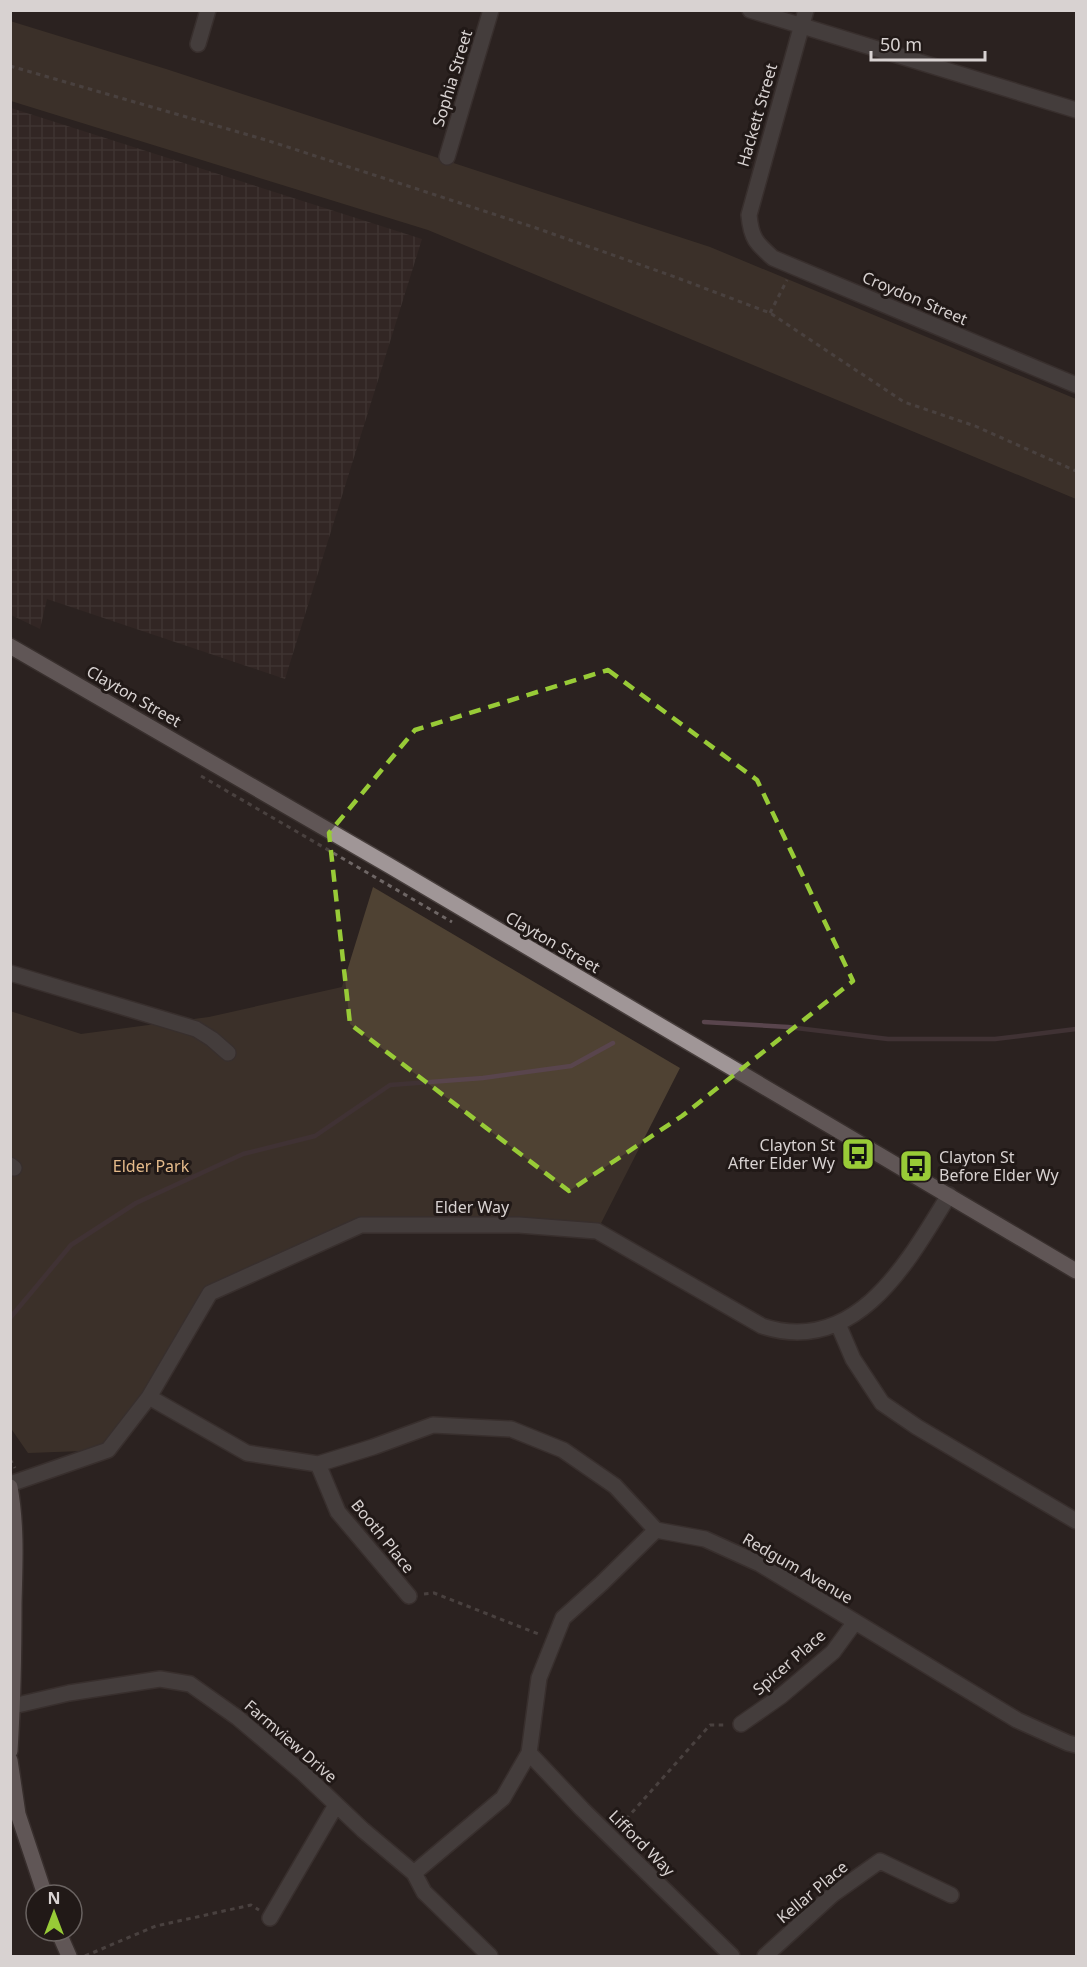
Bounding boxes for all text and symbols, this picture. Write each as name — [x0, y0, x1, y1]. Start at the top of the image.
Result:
scale bar — [871, 24, 985, 62]
street label: Sophia Street — [427, 27, 477, 129]
text: 50 m — [880, 32, 922, 56]
street label: Hackett Street — [732, 61, 782, 169]
street label: Croydon Street — [859, 266, 971, 330]
street label: Clayton Street — [83, 660, 185, 732]
street label: Clayton Street — [502, 906, 604, 978]
place label: Clayton St After Elder Wy — [728, 1134, 836, 1174]
bus stop icon: Clayton St After Elder Wy — [840, 1136, 876, 1172]
place label: Clayton St Before Elder Wy — [939, 1146, 1060, 1186]
bus stop icon: Clayton St Before Elder Wy — [898, 1148, 934, 1184]
park label: Elder Park — [113, 1155, 190, 1177]
street label: Elder Way — [435, 1196, 510, 1218]
street label: Booth Place — [346, 1494, 420, 1578]
street label: Redgum Avenue — [739, 1528, 857, 1608]
street label: Spicer Place — [748, 1624, 830, 1700]
street label: Farmview Drive — [240, 1695, 342, 1787]
street label: Lifford Way — [604, 1805, 680, 1881]
street label: Kellar Place — [772, 1856, 852, 1928]
north arrow — [24, 1883, 84, 1943]
text: N — [47, 1887, 61, 1909]

